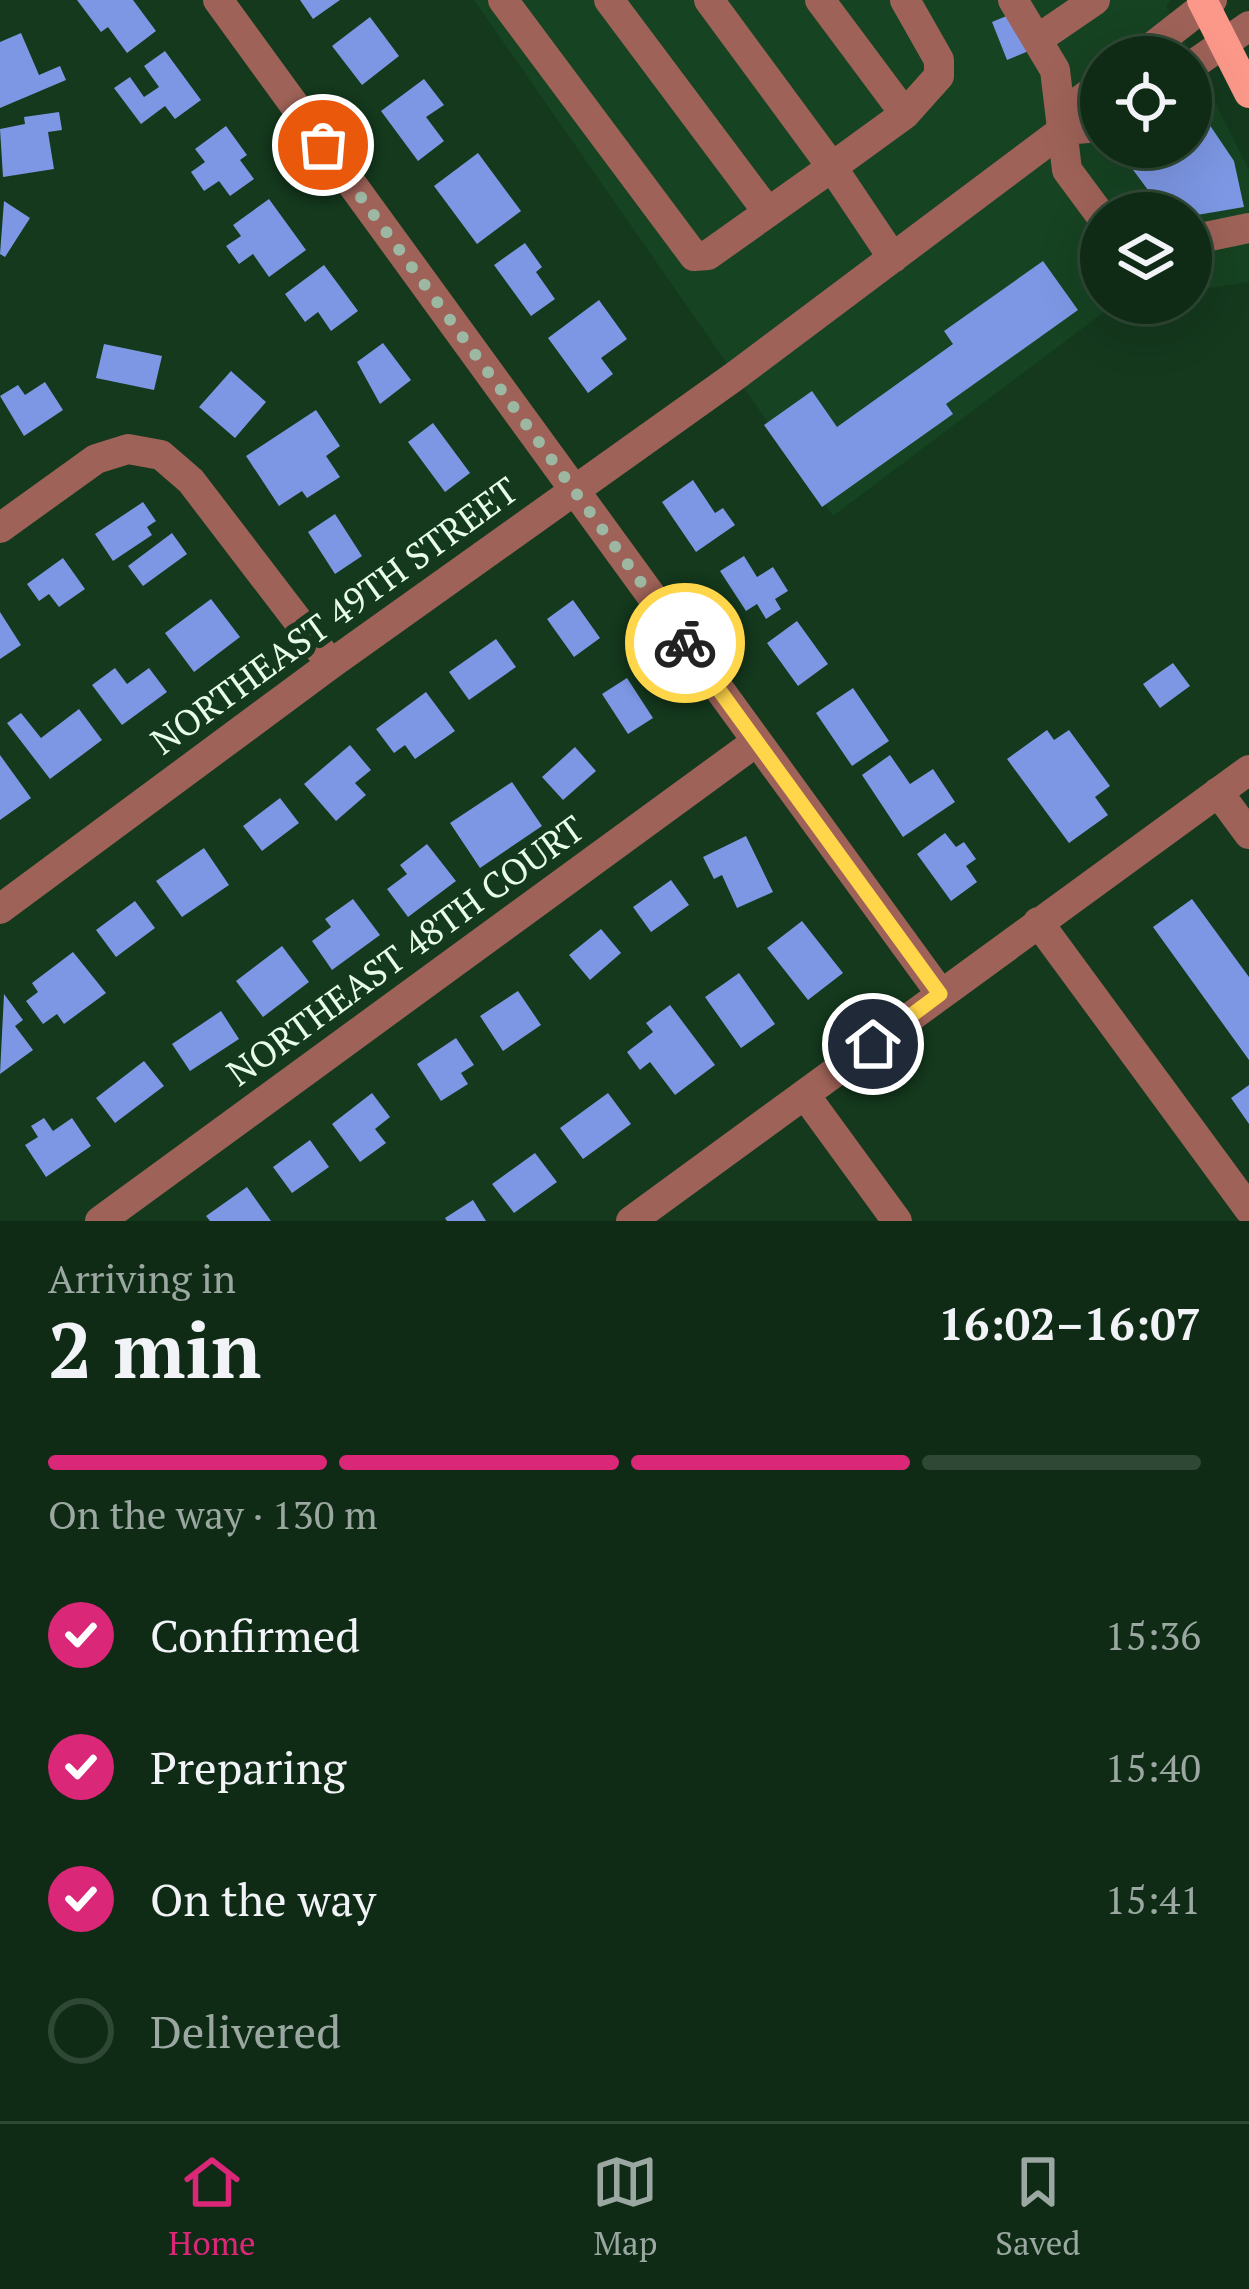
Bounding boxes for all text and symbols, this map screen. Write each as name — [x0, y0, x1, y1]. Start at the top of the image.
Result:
map controls — [1080, 36, 1212, 324]
button: locate — [1080, 36, 1212, 168]
pin — [272, 94, 374, 196]
icon: bag — [290, 112, 356, 178]
button: layers — [1080, 192, 1212, 324]
street label: NORTHEAST 49TH STREET — [141, 466, 527, 764]
courier — [625, 583, 745, 703]
icon: bike — [652, 610, 718, 676]
street label: NORTHEAST 48TH COURT — [217, 804, 593, 1096]
pin — [822, 993, 924, 1095]
icon: home — [840, 1011, 906, 1077]
text: Arriving in — [48, 1252, 236, 1304]
text: 16:02–16:07 — [939, 1293, 1201, 1353]
text: 2 min — [48, 1297, 261, 1400]
text: On the way · 130 m — [48, 1488, 378, 1540]
icon: check — [48, 1602, 114, 1668]
text: Confirmed — [150, 1605, 360, 1665]
text: 15:36 — [1105, 1609, 1201, 1661]
icon: check — [48, 1734, 114, 1800]
text: Preparing — [150, 1737, 346, 1797]
text: 15:40 — [1105, 1741, 1201, 1793]
icon: check — [48, 1866, 114, 1932]
text: On the way — [150, 1869, 376, 1929]
text: 15:41 — [1105, 1873, 1201, 1925]
text: Delivered — [150, 2001, 341, 2061]
tab: Home — [168, 2149, 256, 2264]
tab: Map — [592, 2149, 658, 2264]
tab: Saved — [995, 2149, 1081, 2264]

